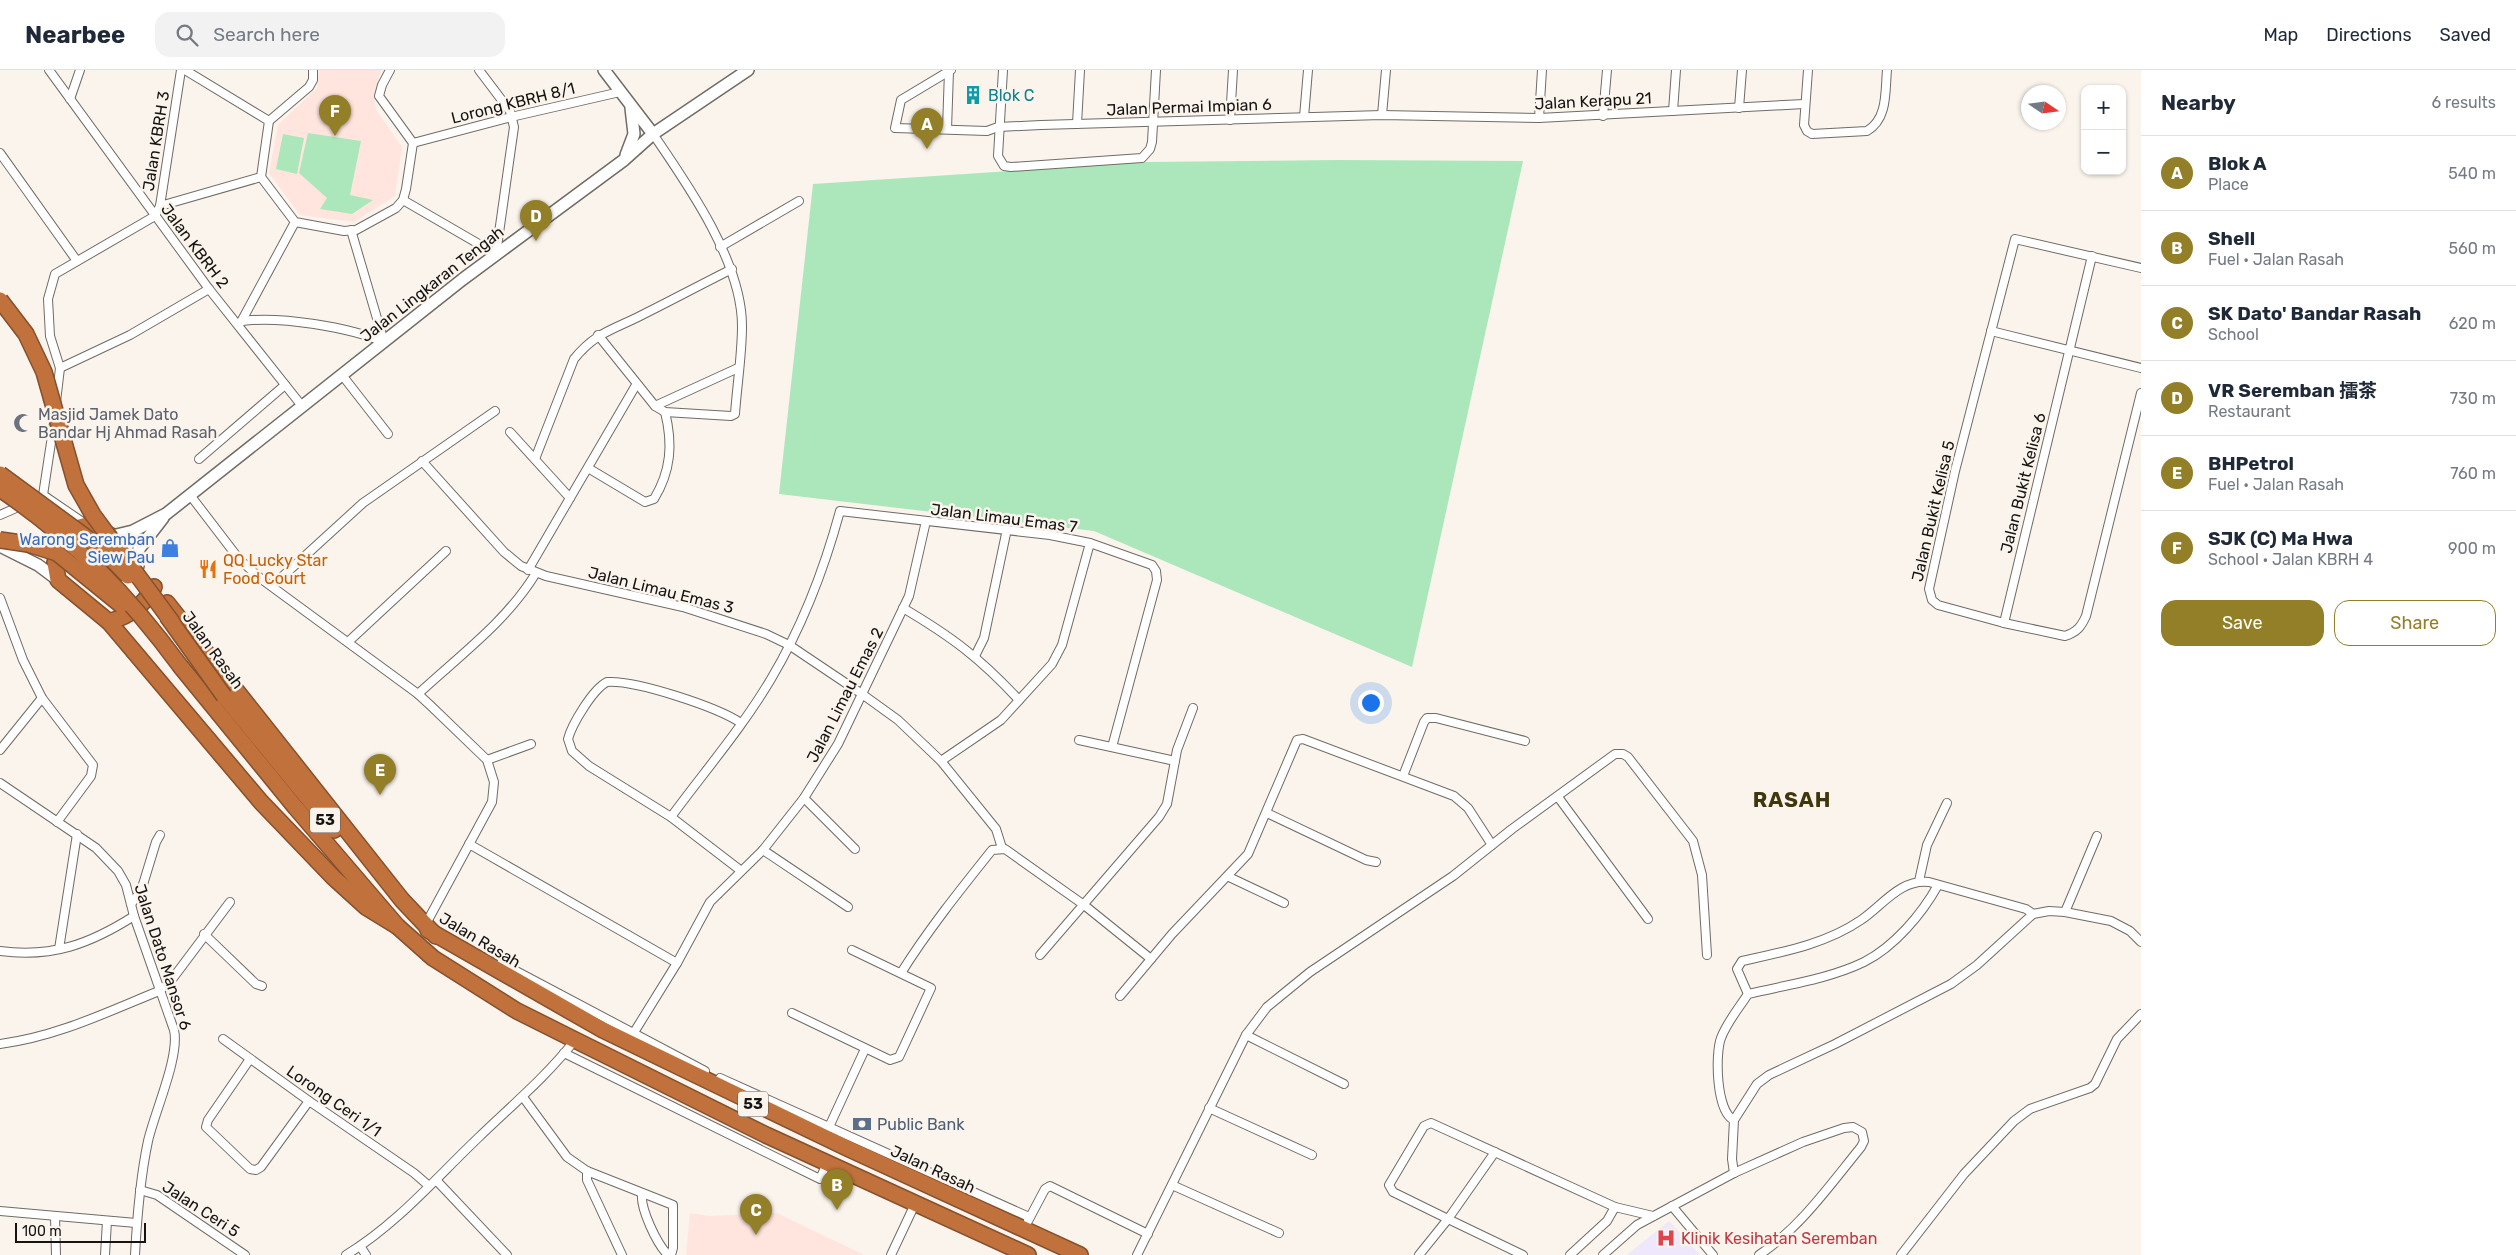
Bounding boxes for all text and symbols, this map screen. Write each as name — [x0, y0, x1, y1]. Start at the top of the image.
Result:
search box — [155, 12, 505, 57]
text: Nearbee — [25, 21, 125, 49]
icon: search — [173, 21, 201, 49]
text: Search here — [213, 23, 320, 46]
text: Map — [2263, 24, 2298, 46]
text: Directions — [2326, 24, 2412, 46]
text: Saved — [2440, 24, 2491, 46]
street label: Lorong KBRH 8/1 — [449, 78, 577, 128]
building icon: Blok C — [962, 84, 984, 106]
north arrow — [2021, 85, 2066, 130]
map controls — [2081, 85, 2126, 175]
button: + — [2081, 85, 2126, 130]
place label: Blok C — [988, 86, 1034, 105]
street label: Jalan Kerapu 21 — [1534, 88, 1652, 114]
street label: Jalan KBRH 3 — [139, 90, 173, 192]
text: Nearby — [2161, 90, 2236, 115]
text: 6 results — [2431, 93, 2496, 112]
pin: F — [319, 95, 351, 136]
street label: Jalan Permai Impian 6 — [1106, 95, 1272, 119]
pin: A — [911, 108, 943, 149]
button: − — [2081, 130, 2126, 175]
text: Blok A — [2208, 152, 2267, 175]
text: A — [2171, 164, 2183, 183]
text: 540 m — [2448, 164, 2496, 183]
text: Place — [2208, 175, 2249, 194]
street label: Jalan KBRH 2 — [157, 200, 233, 292]
pin: D — [520, 200, 552, 241]
street label: Jalan Lingkaran Tengah — [356, 222, 508, 346]
text: Shell — [2208, 227, 2255, 250]
text: B — [2171, 239, 2183, 258]
text: 560 m — [2449, 239, 2496, 258]
text: Fuel · Jalan Rasah — [2208, 250, 2344, 269]
text: SK Dato' Bandar Rasah — [2208, 302, 2421, 325]
text: C — [2171, 314, 2183, 333]
text: 620 m — [2449, 314, 2496, 333]
text: School — [2208, 325, 2259, 344]
text: VR Seremban 擂茶 — [2208, 379, 2377, 402]
text: D — [2171, 389, 2183, 408]
text: 730 m — [2450, 389, 2496, 408]
text: Restaurant — [2208, 402, 2291, 421]
place label: Masjid Jamek Dato Bandar Hj Ahmad Rasah — [38, 405, 217, 442]
street label: Jalan Bukit Kelisa 6 — [1996, 410, 2050, 555]
mosque icon: Masjid Jamek Dato Bandar Hj Ahmad Rasah — [12, 412, 34, 434]
street label: Jalan Bukit Kelisa 5 — [1908, 439, 1958, 583]
text: BHPetrol — [2208, 452, 2294, 475]
text: E — [2172, 464, 2182, 483]
text: 760 m — [2450, 464, 2496, 483]
text: Fuel · Jalan Rasah — [2208, 475, 2344, 494]
street label: Jalan Limau Emas 7 — [930, 500, 1078, 536]
text: SJK (C) Ma Hwa — [2208, 527, 2353, 550]
place label: Warong Seremban Siew Pau — [19, 530, 155, 567]
shop icon: Warong Seremban Siew Pau — [159, 537, 181, 559]
text: F — [2172, 539, 2182, 558]
text: 900 m — [2448, 539, 2496, 558]
text: School · Jalan KBRH 4 — [2208, 550, 2373, 569]
place label: QQ Lucky Star Food Court — [223, 551, 328, 588]
restaurant icon: QQ Lucky Star Food Court — [197, 558, 219, 580]
street label: Jalan Limau Emas 3 — [586, 563, 736, 617]
button: Save — [2161, 600, 2324, 646]
button: Share — [2334, 600, 2496, 646]
street label: Jalan Rasah — [178, 607, 248, 693]
street label: Jalan Limau Emas 2 — [803, 624, 887, 766]
your location — [1358, 690, 1384, 716]
pin: E — [364, 754, 396, 795]
district label: RASAH — [1753, 787, 1831, 812]
road number: 53 — [310, 808, 340, 832]
street label: Jalan Dato Mansor 6 — [130, 882, 196, 1033]
street label: Jalan Rasah — [436, 908, 524, 972]
street label: Lorong Ceri 1/1 — [283, 1061, 385, 1141]
road number: 53 — [738, 1092, 768, 1116]
bank icon: Public Bank — [851, 1113, 873, 1135]
place label: Public Bank — [877, 1115, 965, 1134]
street label: Jalan Rasah — [888, 1141, 978, 1197]
pin: B — [821, 1169, 853, 1210]
street label: Jalan Ceri 5 — [159, 1177, 243, 1241]
pin: C — [740, 1194, 772, 1235]
scale bar — [15, 1220, 146, 1243]
text: 100 m — [22, 1223, 62, 1240]
hospital icon: Klinik Kesihatan Seremban — [1655, 1227, 1677, 1249]
place label: Klinik Kesihatan Seremban — [1681, 1229, 1877, 1248]

